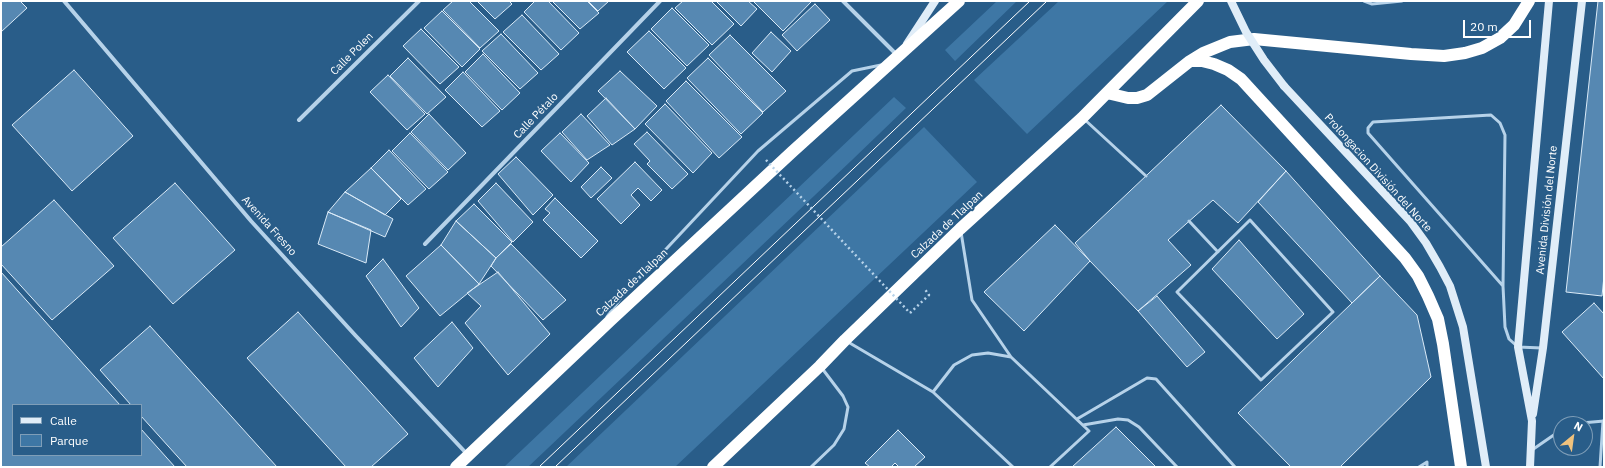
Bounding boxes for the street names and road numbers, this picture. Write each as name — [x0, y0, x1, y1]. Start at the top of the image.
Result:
street label: Calle Polen — [328, 30, 376, 78]
street label: Calle Pétalo — [511, 90, 561, 142]
street label: Prolongacion División del Norte — [1321, 111, 1435, 235]
street label: Avenida División del Norte — [1534, 145, 1560, 275]
street label: Calzada de Tlalpan — [908, 188, 986, 262]
street label: Avenida Fresno — [239, 193, 299, 259]
street label: Calzada de Tlalpan — [593, 246, 671, 320]

